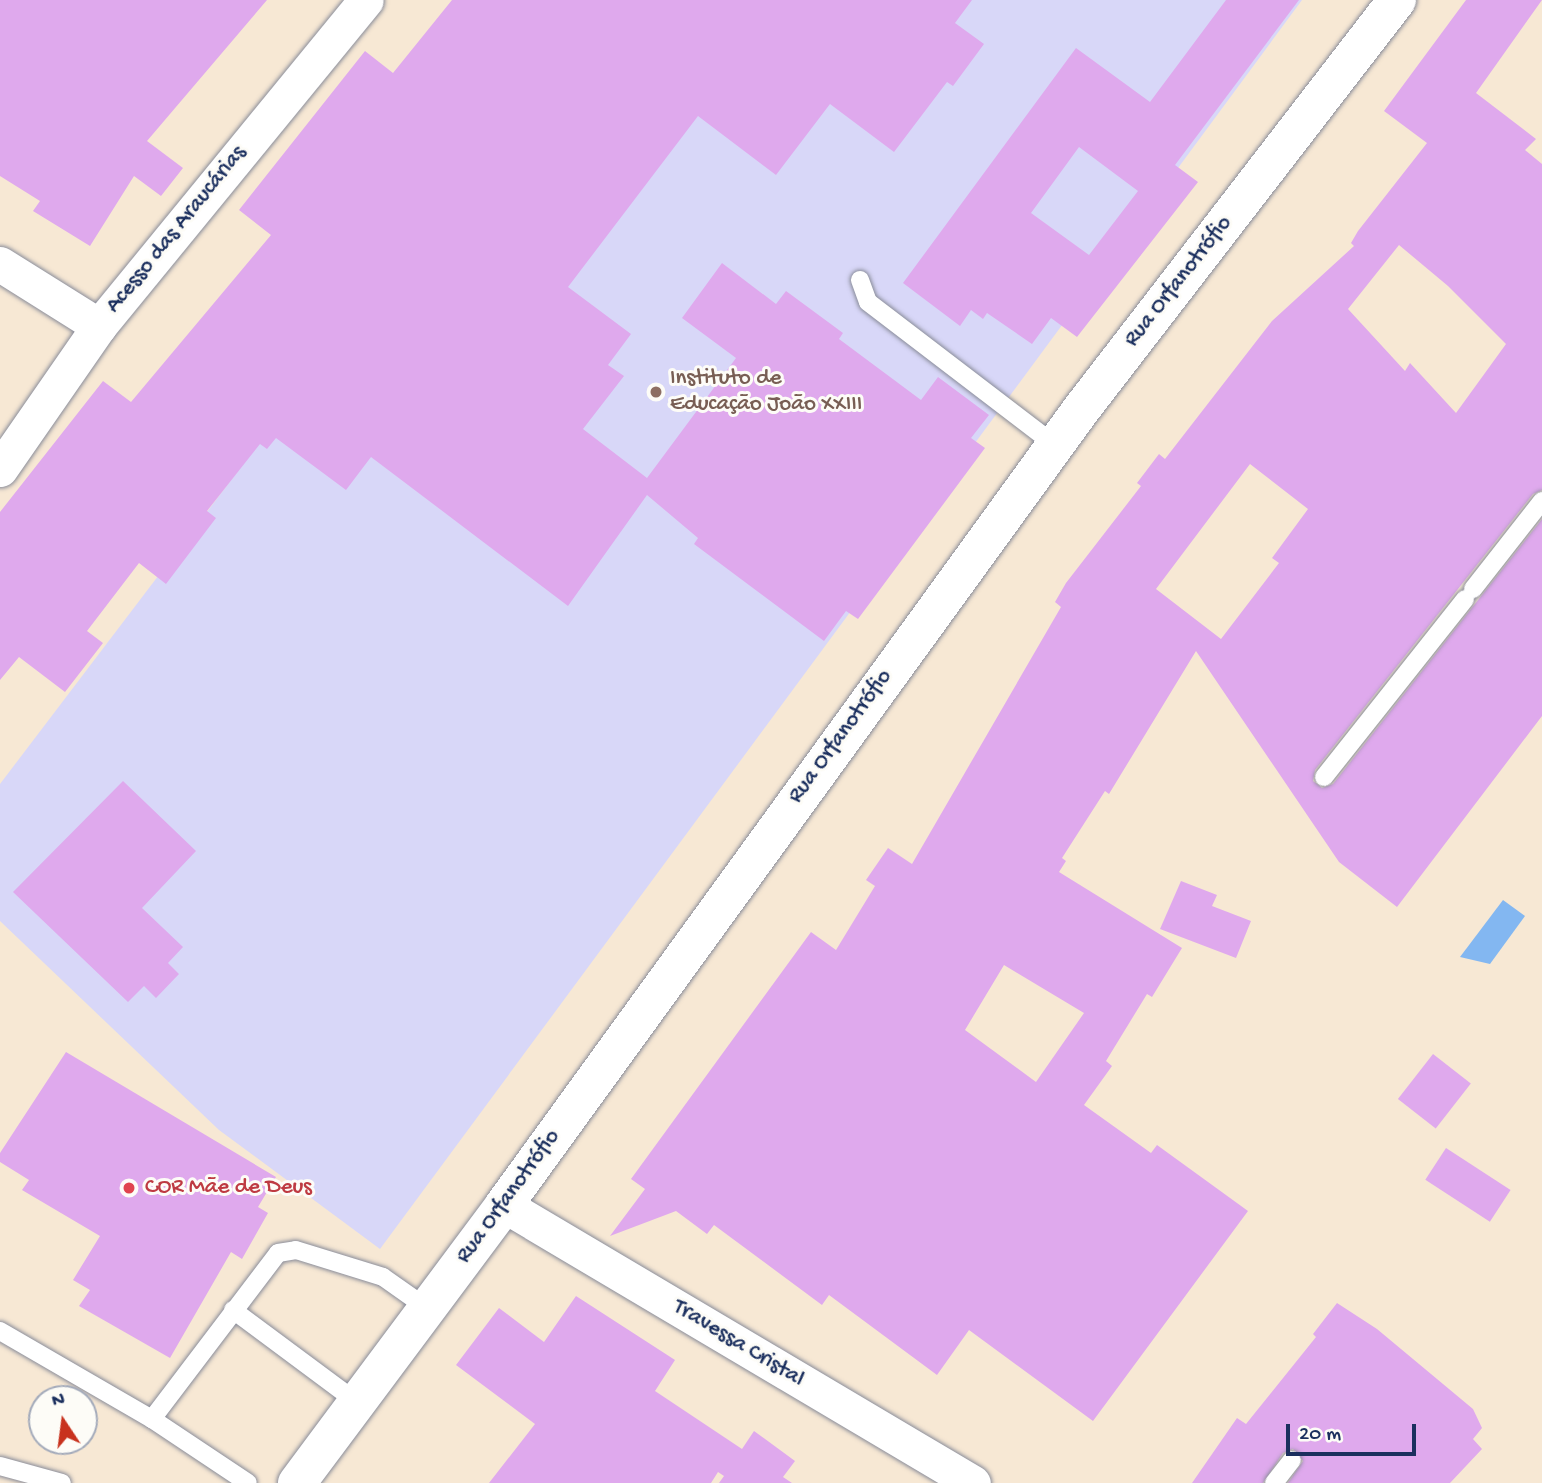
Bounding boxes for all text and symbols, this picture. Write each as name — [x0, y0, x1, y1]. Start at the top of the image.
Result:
street label: Acesso das Araucárias — [101, 141, 253, 319]
street label: Rua Orfanotrófio — [1119, 211, 1239, 353]
place label: Instituto de Educação João XXIII — [670, 365, 862, 419]
marker: Instituto de Educação João XXIII — [648, 384, 664, 400]
street label: Rua Orfanotrófio — [783, 665, 899, 809]
street label: Rua Orfanotrófio — [451, 1125, 567, 1269]
place label: COR Mãe de Deus — [145, 1174, 312, 1202]
marker: COR Mãe de Deus — [119, 1178, 139, 1198]
street label: Travessa Cristal — [667, 1294, 809, 1394]
north arrow — [28, 1385, 98, 1455]
text: N — [50, 1388, 67, 1414]
scale bar — [1290, 1410, 1420, 1454]
text: 20 m — [1299, 1423, 1341, 1448]

